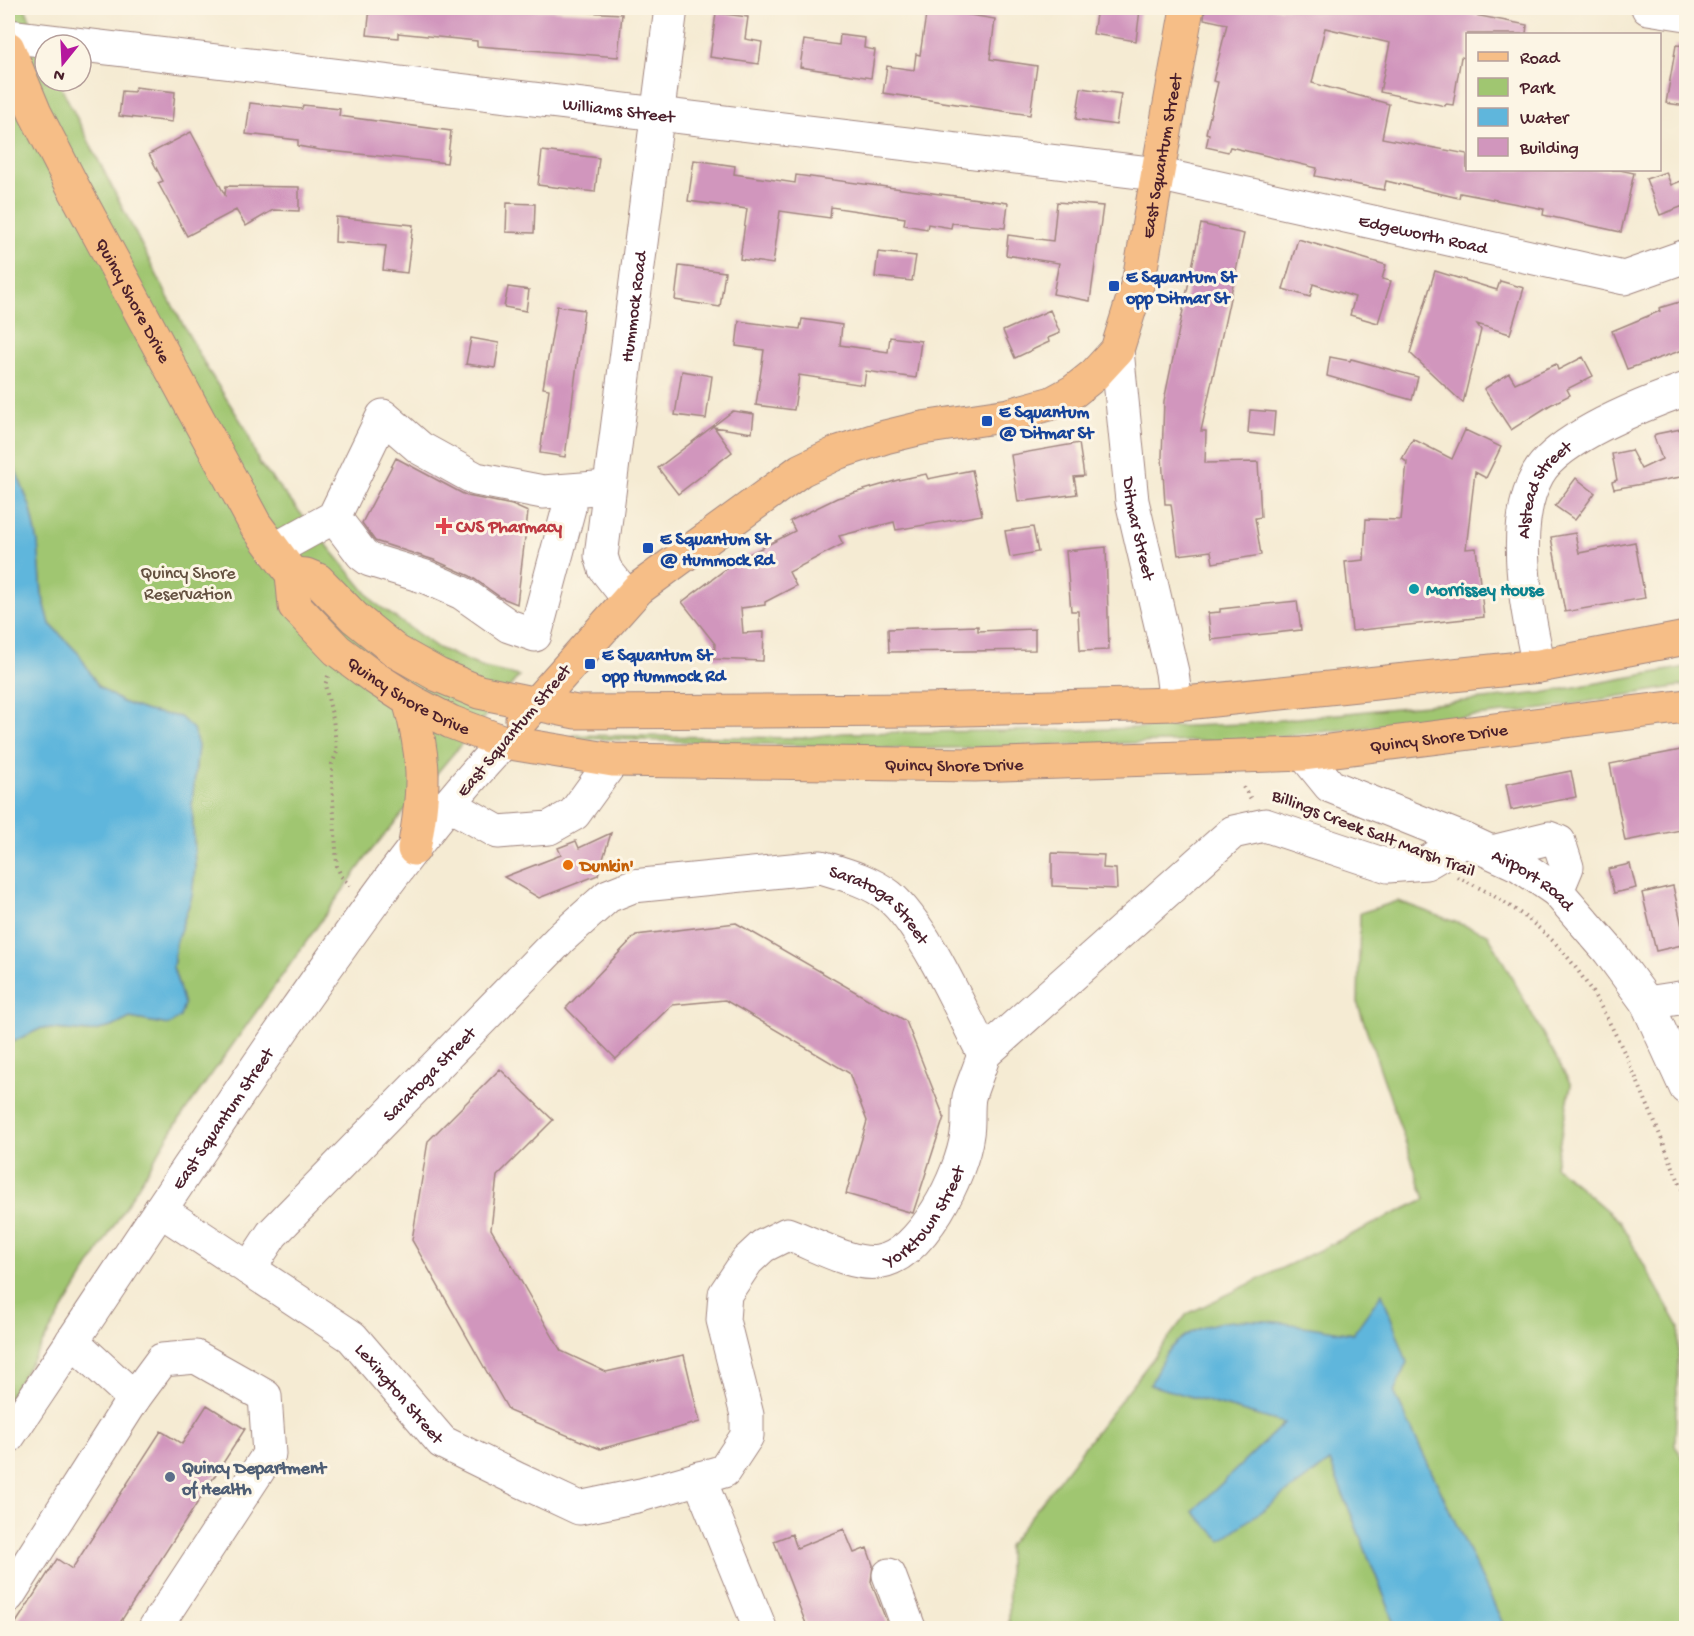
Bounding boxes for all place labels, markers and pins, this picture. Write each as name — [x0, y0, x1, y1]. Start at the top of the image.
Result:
place label: E Squantum St opp Ditmar St — [1125, 268, 1238, 310]
marker: E Squantum St opp Ditmar St — [1107, 279, 1121, 293]
place label: E Squantum @ Ditmar St — [999, 403, 1095, 445]
marker: E Squantum @ Ditmar St — [980, 414, 994, 428]
place label: CVS Pharmacy — [455, 518, 562, 539]
marker: CVS Pharmacy — [437, 519, 451, 533]
place label: E Squantum St @ Hummock Rd — [660, 530, 777, 572]
marker: E Squantum St @ Hummock Rd — [641, 541, 655, 555]
place label: Morrissey House — [1426, 581, 1545, 602]
marker: Morrissey House — [1407, 582, 1421, 596]
place label: E Squantum St opp Hummock Rd — [601, 646, 728, 688]
marker: E Squantum St opp Hummock Rd — [583, 657, 597, 671]
place label: Dunkin' — [578, 857, 634, 878]
marker: Dunkin' — [561, 858, 575, 872]
place label: Quincy Department of Health — [181, 1459, 327, 1501]
marker: Quincy Department of Health — [163, 1470, 177, 1484]

